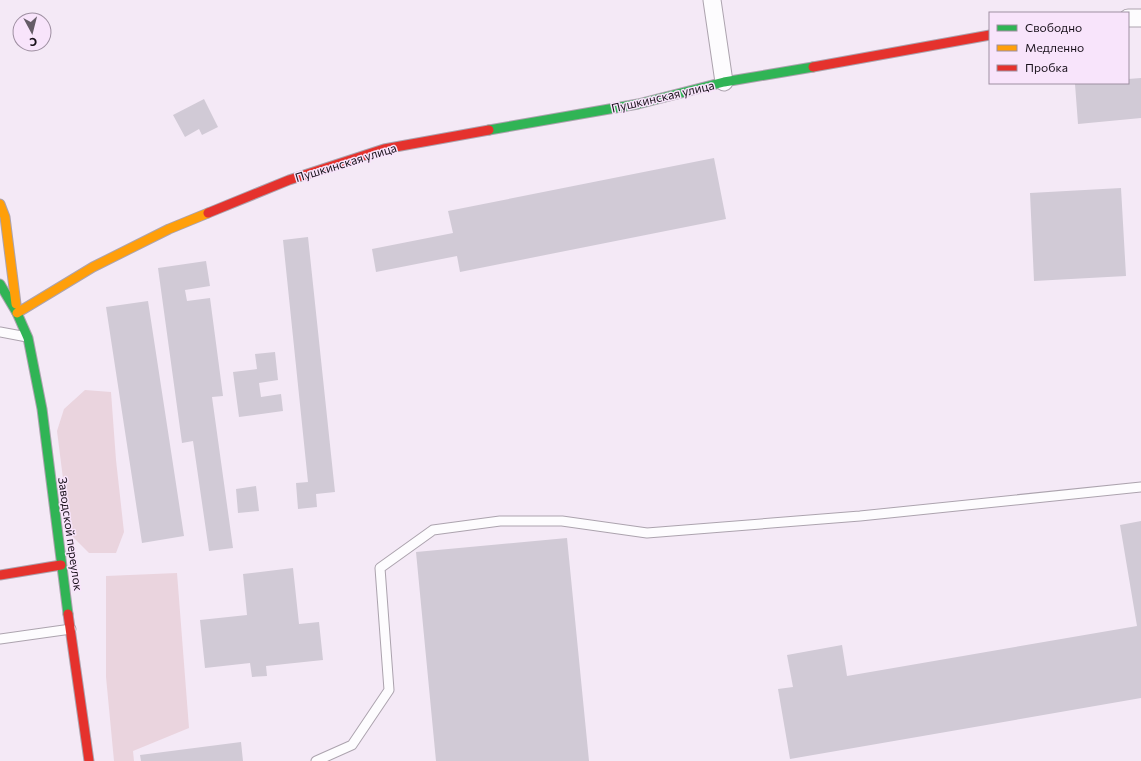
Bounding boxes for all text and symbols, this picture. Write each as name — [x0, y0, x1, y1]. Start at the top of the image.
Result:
north arrow — [12, 12, 52, 52]
legend — [989, 12, 1129, 84]
text: Свободно — [1025, 20, 1082, 34]
text: С — [28, 36, 38, 49]
text: Медленно — [1025, 40, 1084, 54]
text: Пробка — [1025, 60, 1068, 74]
street label: Пушкинская улица — [610, 77, 716, 115]
street label: Пушкинская улица — [293, 140, 398, 184]
street label: Заводской переулок — [56, 476, 86, 592]

